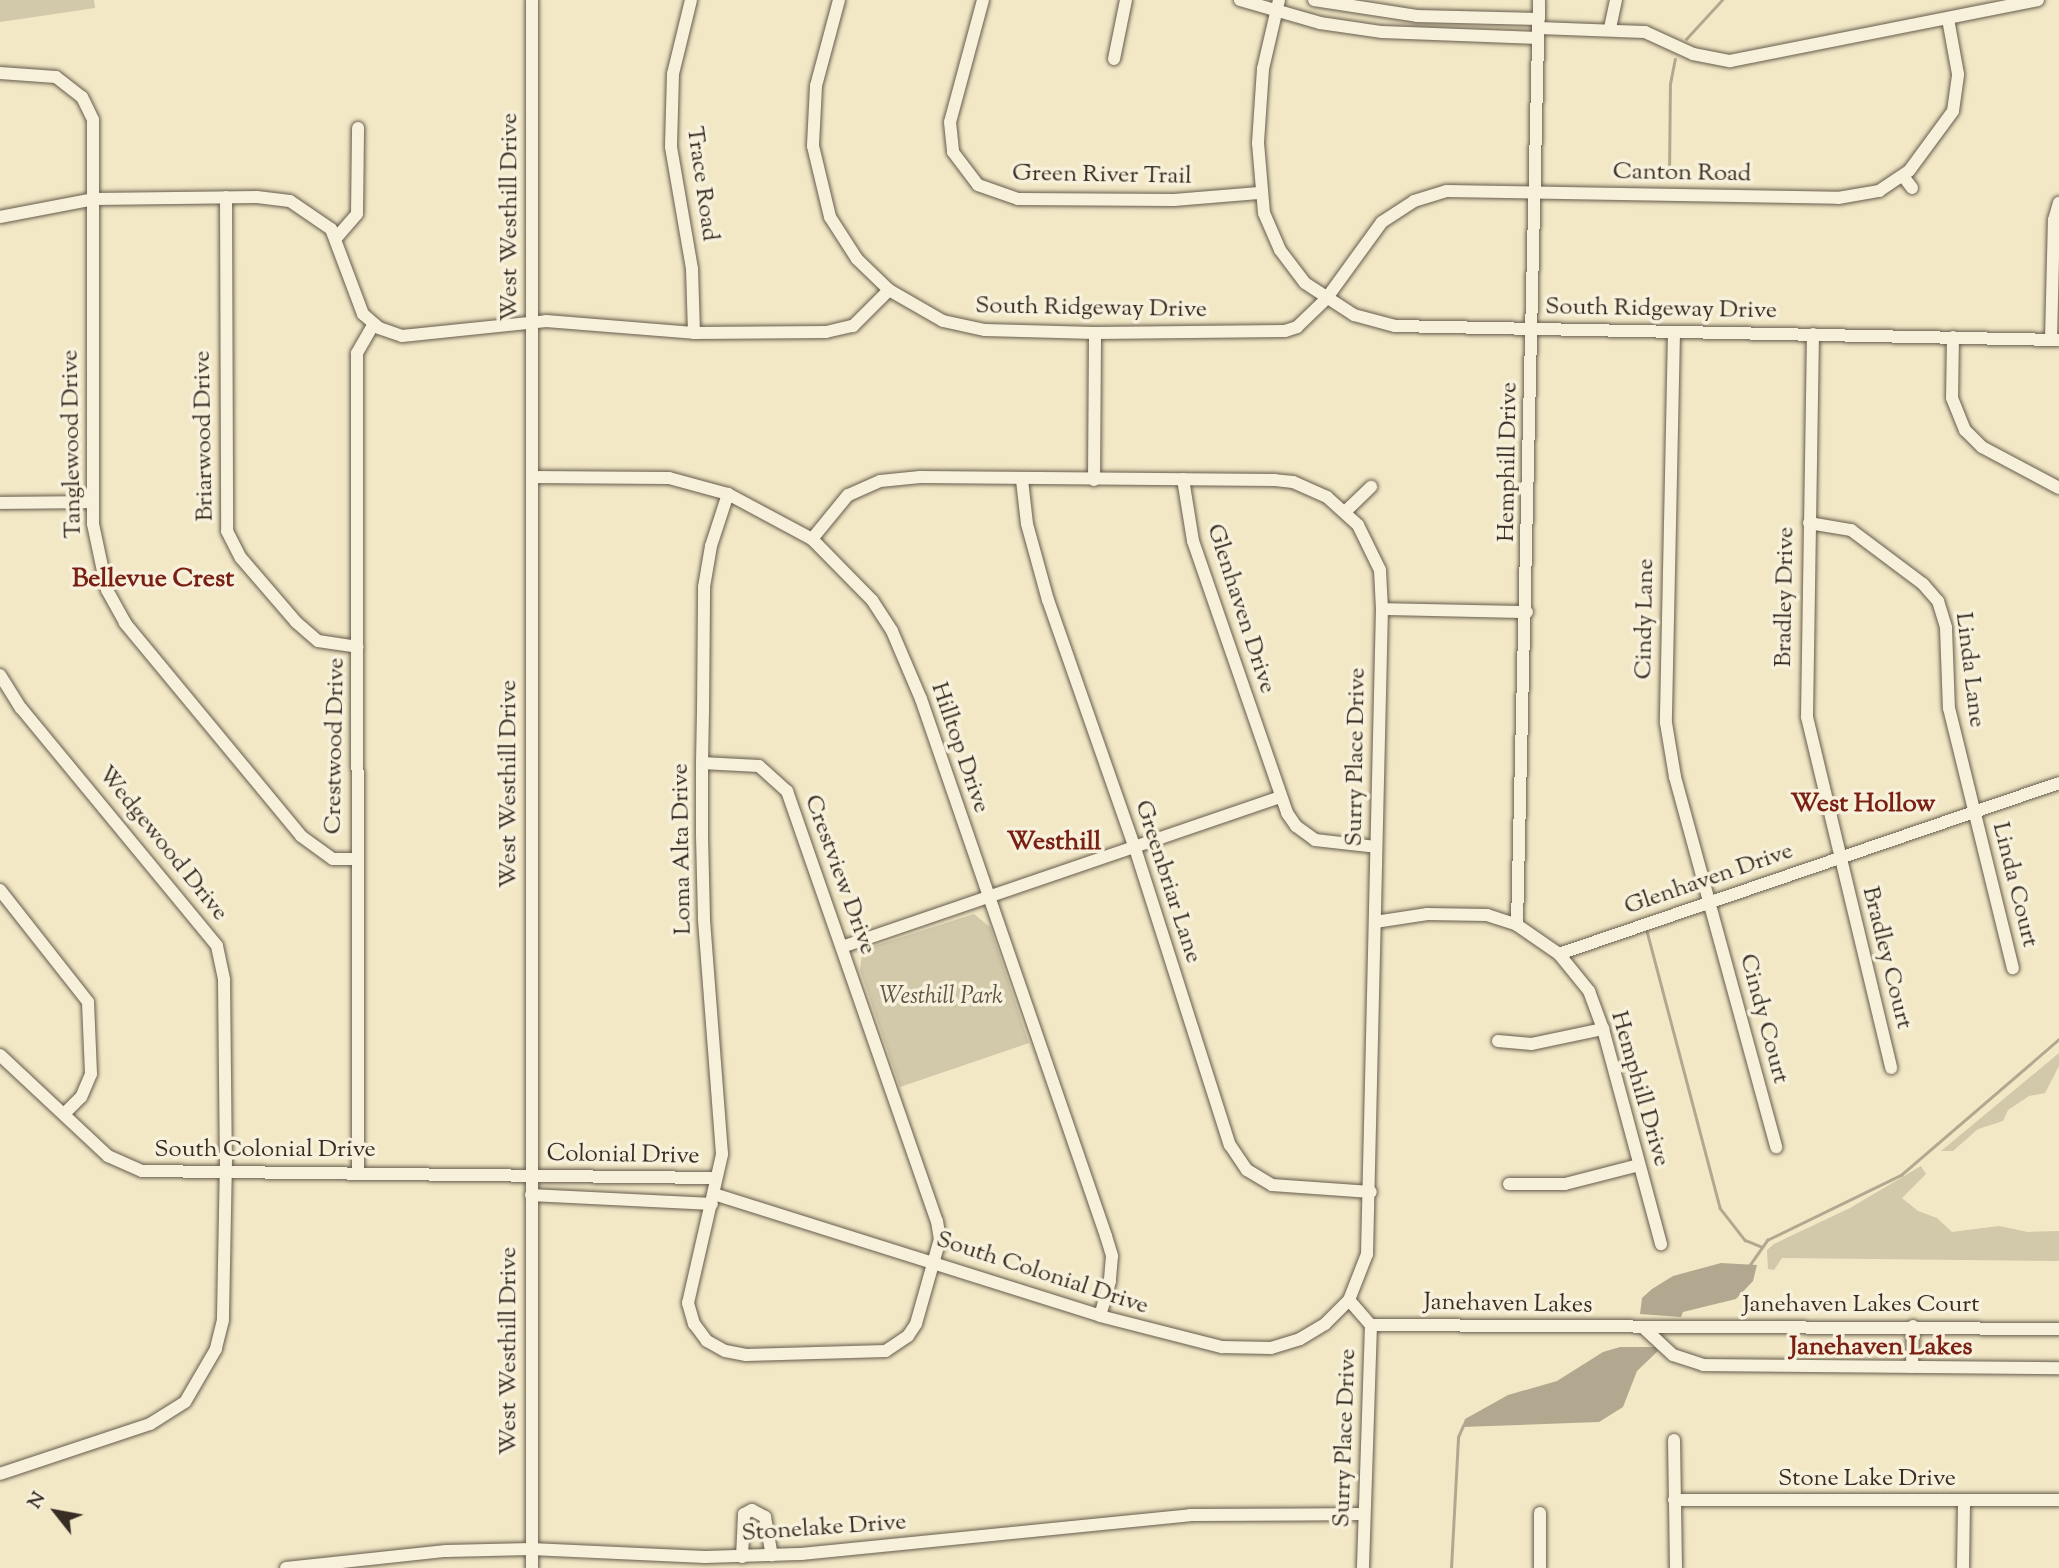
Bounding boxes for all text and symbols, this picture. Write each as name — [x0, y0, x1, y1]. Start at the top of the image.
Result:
street label: West Westhill Drive — [497, 113, 525, 321]
street label: Trace Road — [679, 125, 723, 243]
street label: Canton Road — [1612, 158, 1752, 190]
street label: Green River Trail — [1012, 160, 1192, 192]
street label: South Ridgeway Drive — [975, 293, 1207, 325]
street label: South Ridgeway Drive — [1545, 294, 1777, 326]
street label: Tanglewood Drive — [57, 349, 89, 539]
street label: Briarwood Drive — [189, 350, 221, 522]
street label: Hemphill Drive — [1493, 382, 1525, 542]
street label: Glenhaven Drive — [1199, 521, 1281, 697]
street label: Bradley Drive — [1770, 527, 1802, 667]
street label: Cindy Lane — [1631, 558, 1661, 680]
district label: Bellevue Crest — [72, 564, 234, 596]
street label: Linda Lane — [1948, 611, 1990, 729]
street label: Crestwood Drive — [320, 657, 352, 835]
street label: Surry Place Drive — [1341, 667, 1373, 847]
street label: Hilltop Drive — [923, 679, 995, 817]
street label: West Westhill Drive — [496, 680, 524, 888]
street label: Wedgewood Drive — [91, 761, 233, 927]
street label: Loma Alta Drive — [667, 763, 699, 935]
district label: West Hollow — [1791, 789, 1935, 821]
street label: Crestview Drive — [797, 791, 881, 959]
street label: Greenbriar Lane — [1127, 797, 1207, 967]
street label: Linda Court — [1985, 820, 2043, 950]
district label: Westhill — [1007, 827, 1101, 859]
street label: Glenhaven Drive — [1621, 838, 1797, 922]
street label: Bradley Court — [1854, 884, 1918, 1032]
street label: Cindy Court — [1732, 951, 1794, 1087]
park label: Westhill Park — [879, 984, 1003, 1012]
street label: Hemphill Drive — [1603, 1008, 1675, 1170]
street label: South Colonial Drive — [154, 1137, 376, 1165]
street label: Colonial Drive — [546, 1140, 700, 1172]
street label: South Colonial Drive — [932, 1226, 1152, 1322]
street label: West Westhill Drive — [496, 1247, 524, 1455]
street label: Janehaven Lakes — [1423, 1289, 1593, 1321]
street label: Janehaven Lakes Court — [1743, 1292, 1979, 1320]
district label: Janehaven Lakes — [1789, 1332, 1973, 1364]
street label: Surry Place Drive — [1328, 1348, 1364, 1528]
street label: Stone Lake Drive — [1778, 1466, 1956, 1494]
north arrow — [21, 1477, 91, 1547]
text: N — [22, 1487, 53, 1514]
street label: Stonelake Drive — [741, 1509, 907, 1549]

